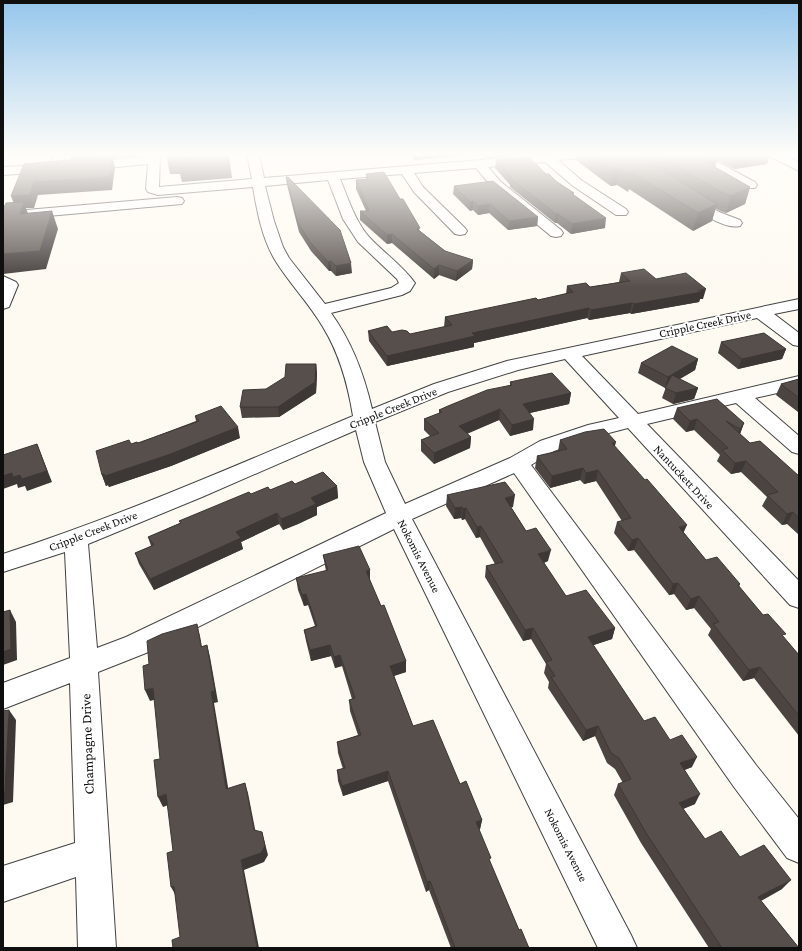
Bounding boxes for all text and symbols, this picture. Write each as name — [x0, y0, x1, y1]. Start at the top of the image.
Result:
street label: Cripple Creek Drive — [658, 307, 752, 341]
street label: Cripple Creek Drive — [347, 384, 439, 432]
street label: Nantuckett Drive — [651, 442, 717, 512]
street label: Cripple Creek Drive — [47, 508, 139, 554]
street label: Nokomis Avenue — [394, 517, 444, 595]
street label: Champagne Drive — [77, 693, 97, 795]
street label: Nokomis Avenue — [541, 806, 591, 884]

